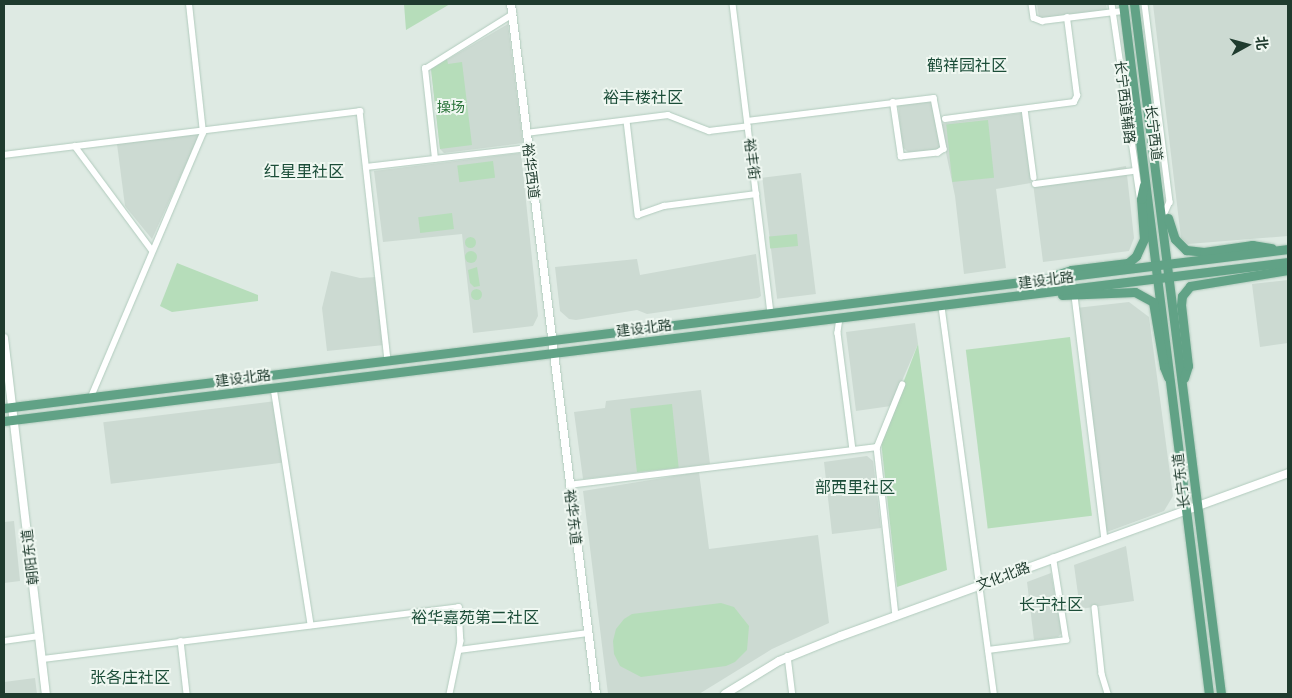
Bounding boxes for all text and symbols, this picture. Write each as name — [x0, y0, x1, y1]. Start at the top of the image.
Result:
north arrow — [1222, 20, 1272, 70]
text: 北 — [1252, 35, 1273, 51]
district label: 鹤祥园社区 — [927, 55, 1007, 75]
street label: 长宁西道辅路 — [1112, 59, 1138, 145]
district label: 裕丰楼社区 — [603, 87, 683, 107]
park label: 操场 — [437, 99, 465, 115]
street label: 长宁西道 — [1142, 104, 1166, 162]
street label: 裕丰街 — [741, 137, 763, 181]
street label: 裕华西道 — [519, 142, 543, 200]
district label: 红星里社区 — [264, 161, 344, 181]
street label: 建设北路 — [1017, 268, 1075, 292]
street label: 建设北路 — [615, 316, 673, 340]
street label: 建设北路 — [214, 366, 272, 390]
street label: 长宁东道 — [1169, 452, 1193, 510]
district label: 部西里社区 — [815, 477, 895, 497]
street label: 裕华东道 — [561, 488, 585, 546]
street label: 朝阳东道 — [18, 528, 42, 586]
street label: 文化北路 — [974, 559, 1032, 593]
district label: 长宁社区 — [1019, 594, 1083, 614]
district label: 裕华嘉苑第二社区 — [411, 607, 539, 627]
district label: 张各庄社区 — [90, 667, 170, 687]

